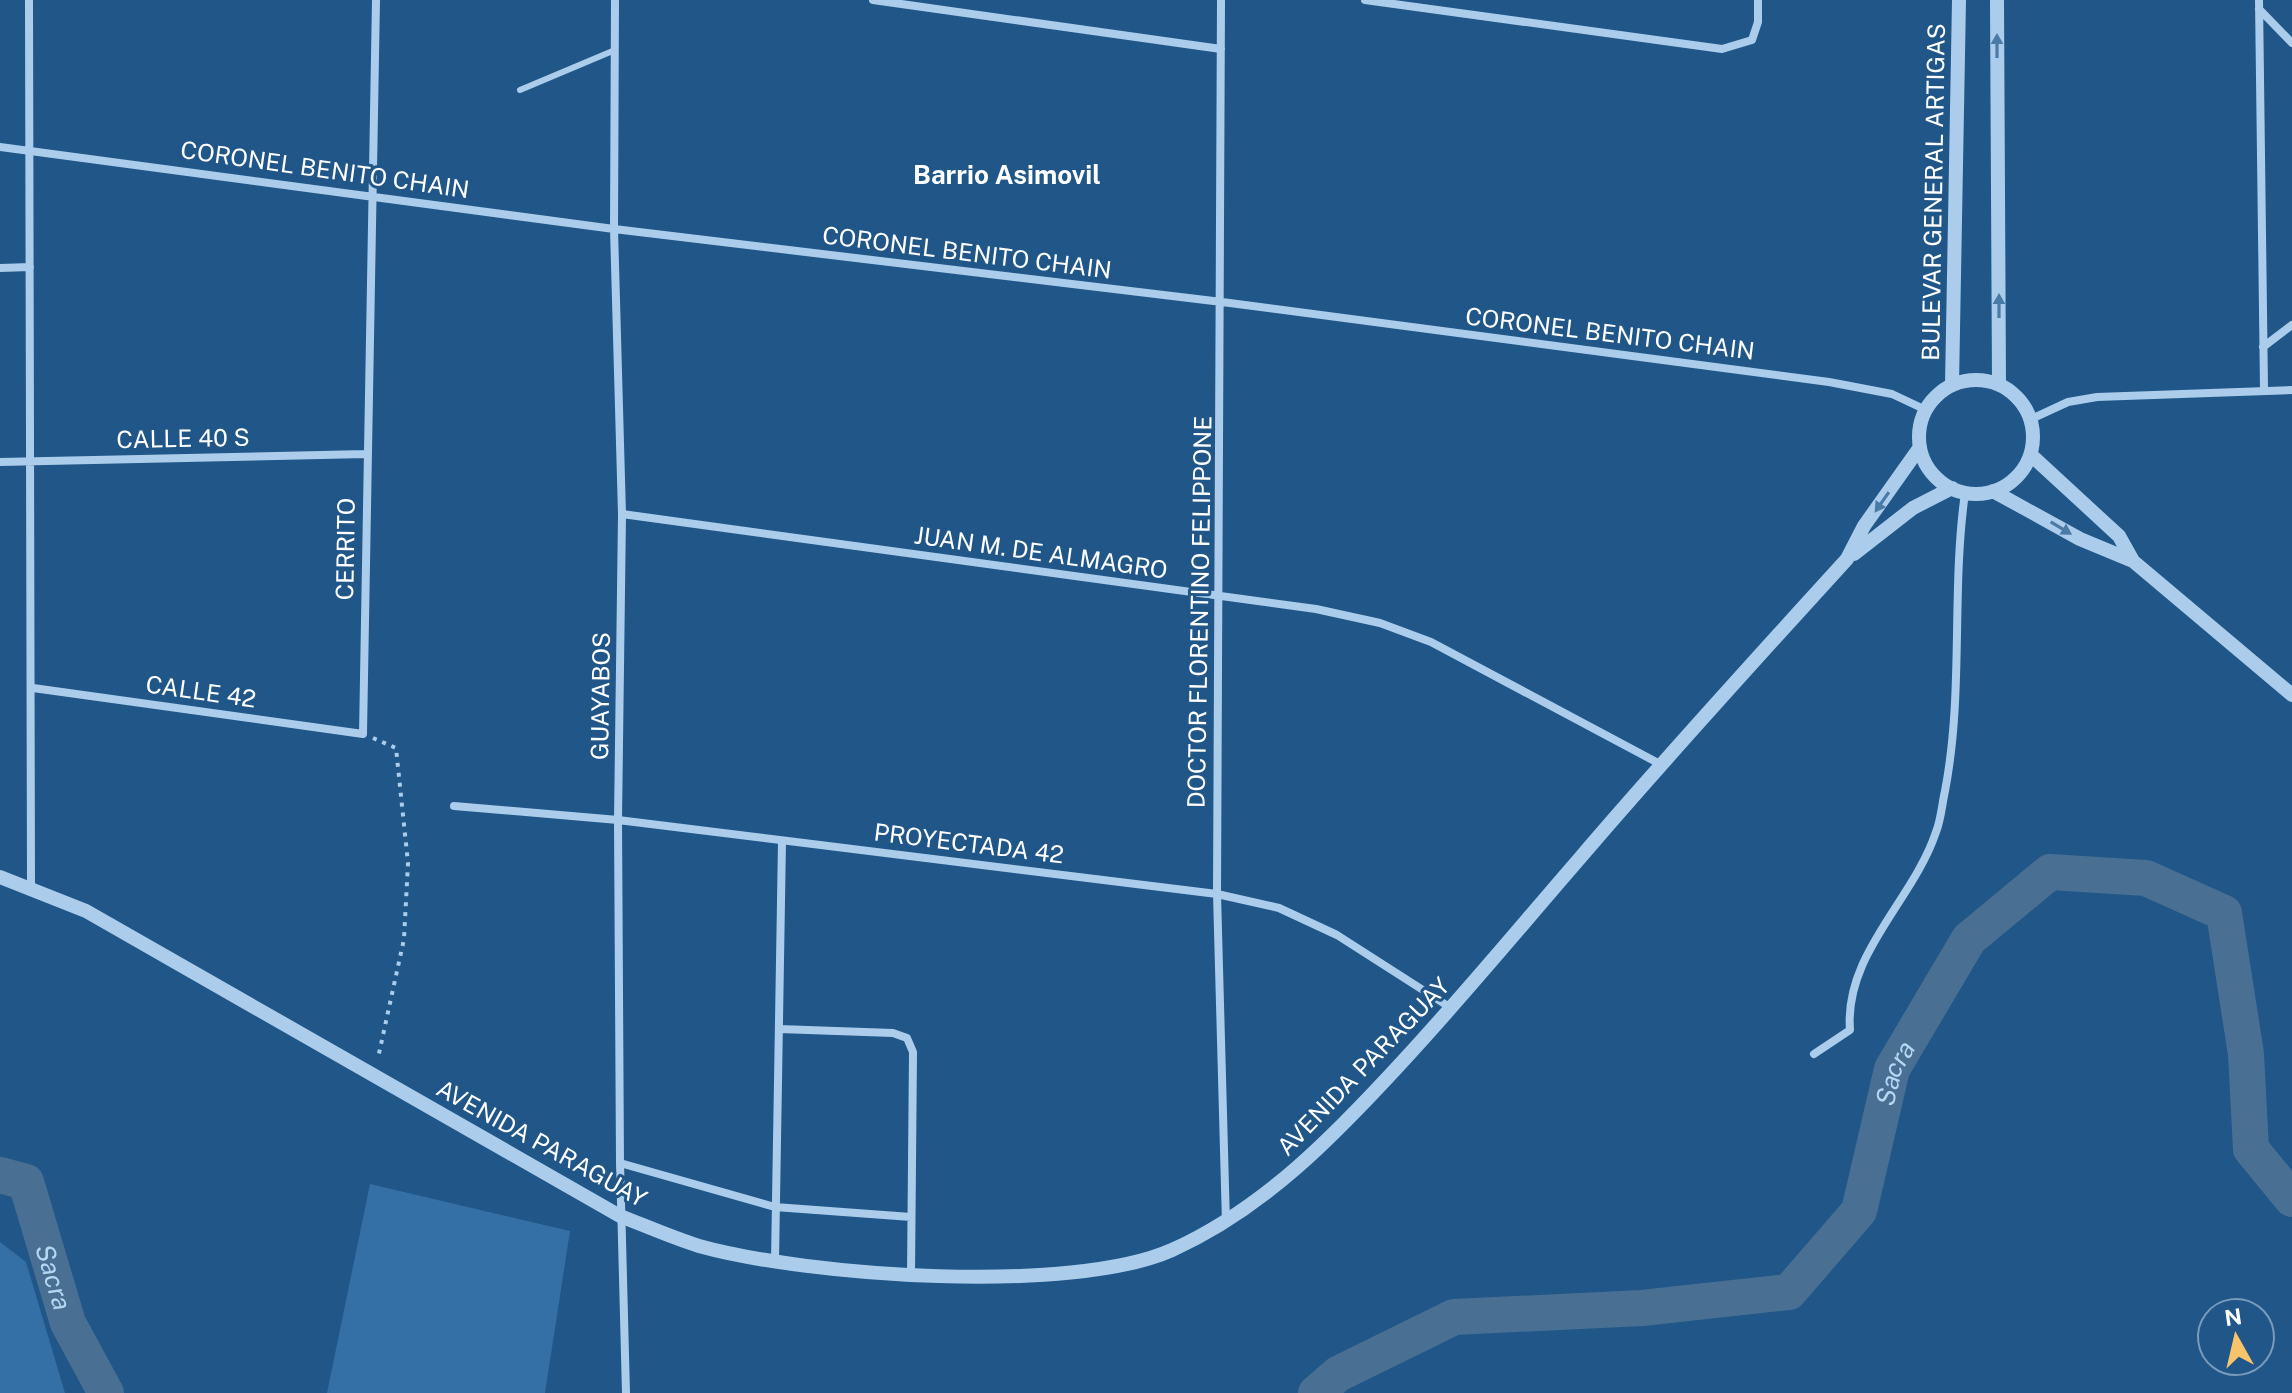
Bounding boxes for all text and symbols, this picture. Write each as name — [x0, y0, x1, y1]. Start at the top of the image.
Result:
street label: BULEVAR GENERAL ARTIGAS — [1916, 23, 1950, 361]
one-way arrow — [1991, 33, 2004, 58]
street label: CORONEL BENITO CHAIN — [179, 135, 471, 203]
district label: Barrio Asimovil — [913, 159, 1101, 190]
street label: CORONEL BENITO CHAIN — [821, 220, 1113, 284]
one-way arrow — [1993, 293, 2005, 318]
street label: CORONEL BENITO CHAIN — [1464, 301, 1756, 365]
street label: DOCTOR FLORENTINO FELIPPONE — [1182, 416, 1216, 808]
street label: CALLE 40 S — [116, 423, 250, 453]
one-way arrow — [1874, 491, 1890, 512]
street label: CERRITO — [330, 497, 360, 601]
street label: JUAN M. DE ALMAGRO — [913, 520, 1169, 584]
one-way arrow — [2050, 521, 2072, 535]
street label: GUAYABOS — [585, 632, 615, 760]
street label: CALLE 42 — [144, 669, 258, 713]
street label: PROYECTADA 42 — [872, 817, 1066, 869]
street label: AVENIDA PARAGUAY — [1271, 971, 1455, 1161]
water label: Sacra — [1869, 1035, 1921, 1109]
street label: AVENIDA PARAGUAY — [432, 1074, 652, 1213]
water label: Sacra — [30, 1240, 79, 1314]
north arrow — [2196, 1297, 2276, 1377]
text: N — [2223, 1303, 2244, 1331]

